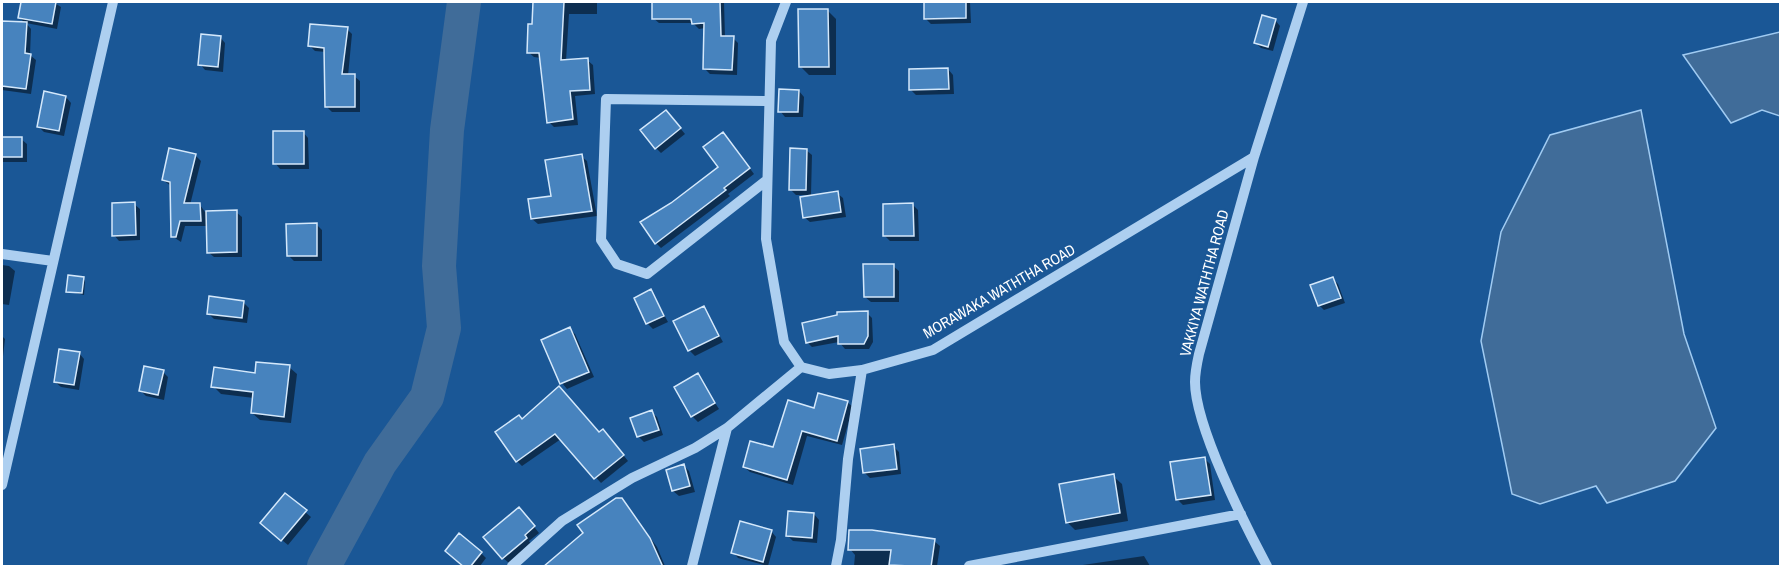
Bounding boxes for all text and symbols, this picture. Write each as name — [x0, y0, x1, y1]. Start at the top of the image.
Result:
street label: VAKKIYA WATHTHA ROAD — [1174, 207, 1234, 359]
street label: MORAWAKA WATHTHA ROAD — [919, 239, 1079, 343]

